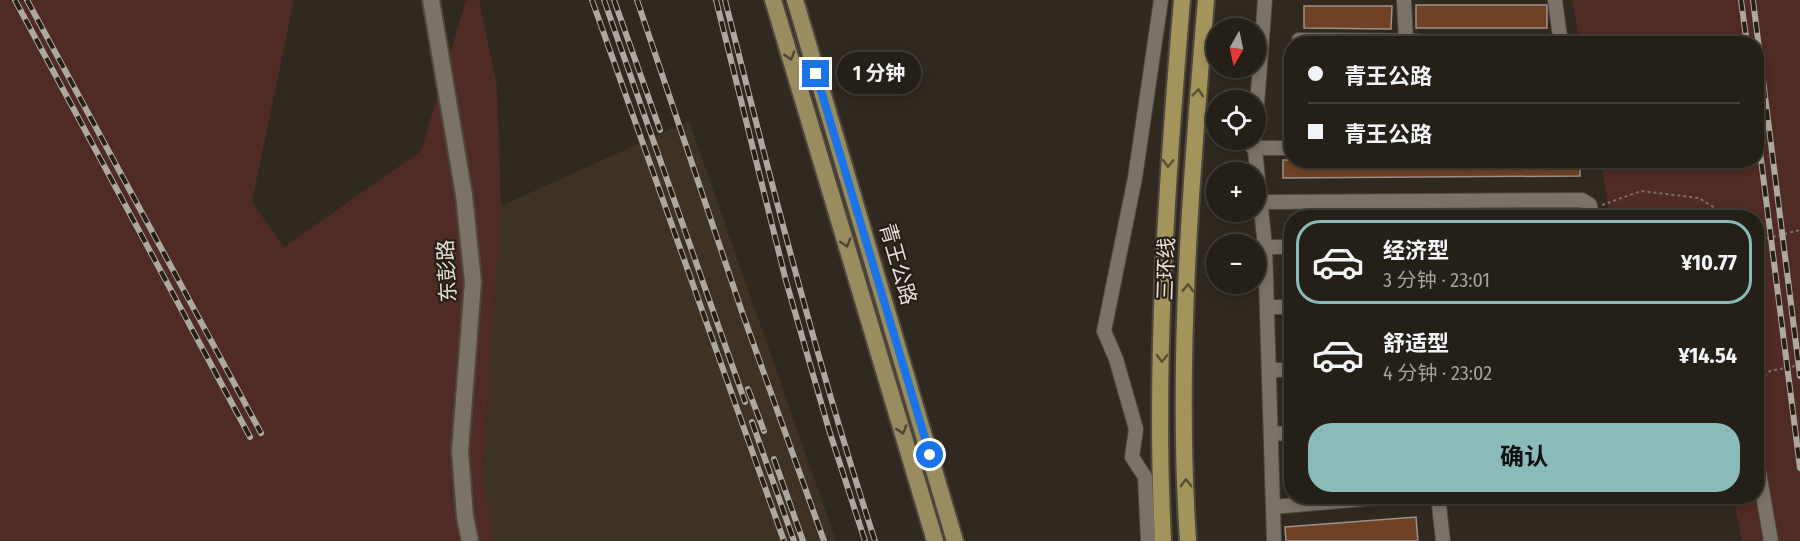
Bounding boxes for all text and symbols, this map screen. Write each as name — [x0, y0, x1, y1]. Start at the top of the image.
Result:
north arrow — [1206, 18, 1266, 78]
map controls — [1206, 18, 1266, 294]
one-way arrow — [783, 50, 795, 61]
callout: 1 分钟 — [837, 53, 921, 95]
route end — [802, 60, 829, 87]
text: 1 分钟 — [853, 61, 905, 85]
text: 青王公路 — [1344, 63, 1432, 90]
one-way arrow — [1192, 88, 1205, 97]
button: locate — [1206, 90, 1266, 150]
text: 青王公路 — [1344, 121, 1432, 148]
one-way arrow — [1162, 158, 1175, 167]
button: + — [1206, 162, 1266, 222]
street label: 青王公路 — [874, 220, 922, 308]
button: − — [1206, 234, 1266, 294]
icon: car — [1311, 235, 1365, 289]
one-way arrow — [839, 237, 851, 248]
street label: 三环线 — [1152, 237, 1180, 301]
text: 经济型 — [1383, 237, 1449, 264]
street label: 东彭路 — [432, 239, 462, 303]
text: ¥10.77 — [1681, 249, 1737, 276]
text: 3 分钟 · 23:01 — [1383, 268, 1490, 292]
one-way arrow — [1182, 283, 1194, 292]
icon: car — [1311, 328, 1365, 382]
text: 舒适型 — [1383, 330, 1449, 357]
text: ¥14.54 — [1678, 342, 1737, 369]
one-way arrow — [1155, 353, 1168, 362]
text: 4 分钟 · 23:02 — [1383, 361, 1492, 385]
button: 确认 — [1308, 423, 1740, 492]
one-way arrow — [895, 424, 907, 435]
route start — [916, 441, 943, 468]
one-way arrow — [1180, 478, 1192, 487]

